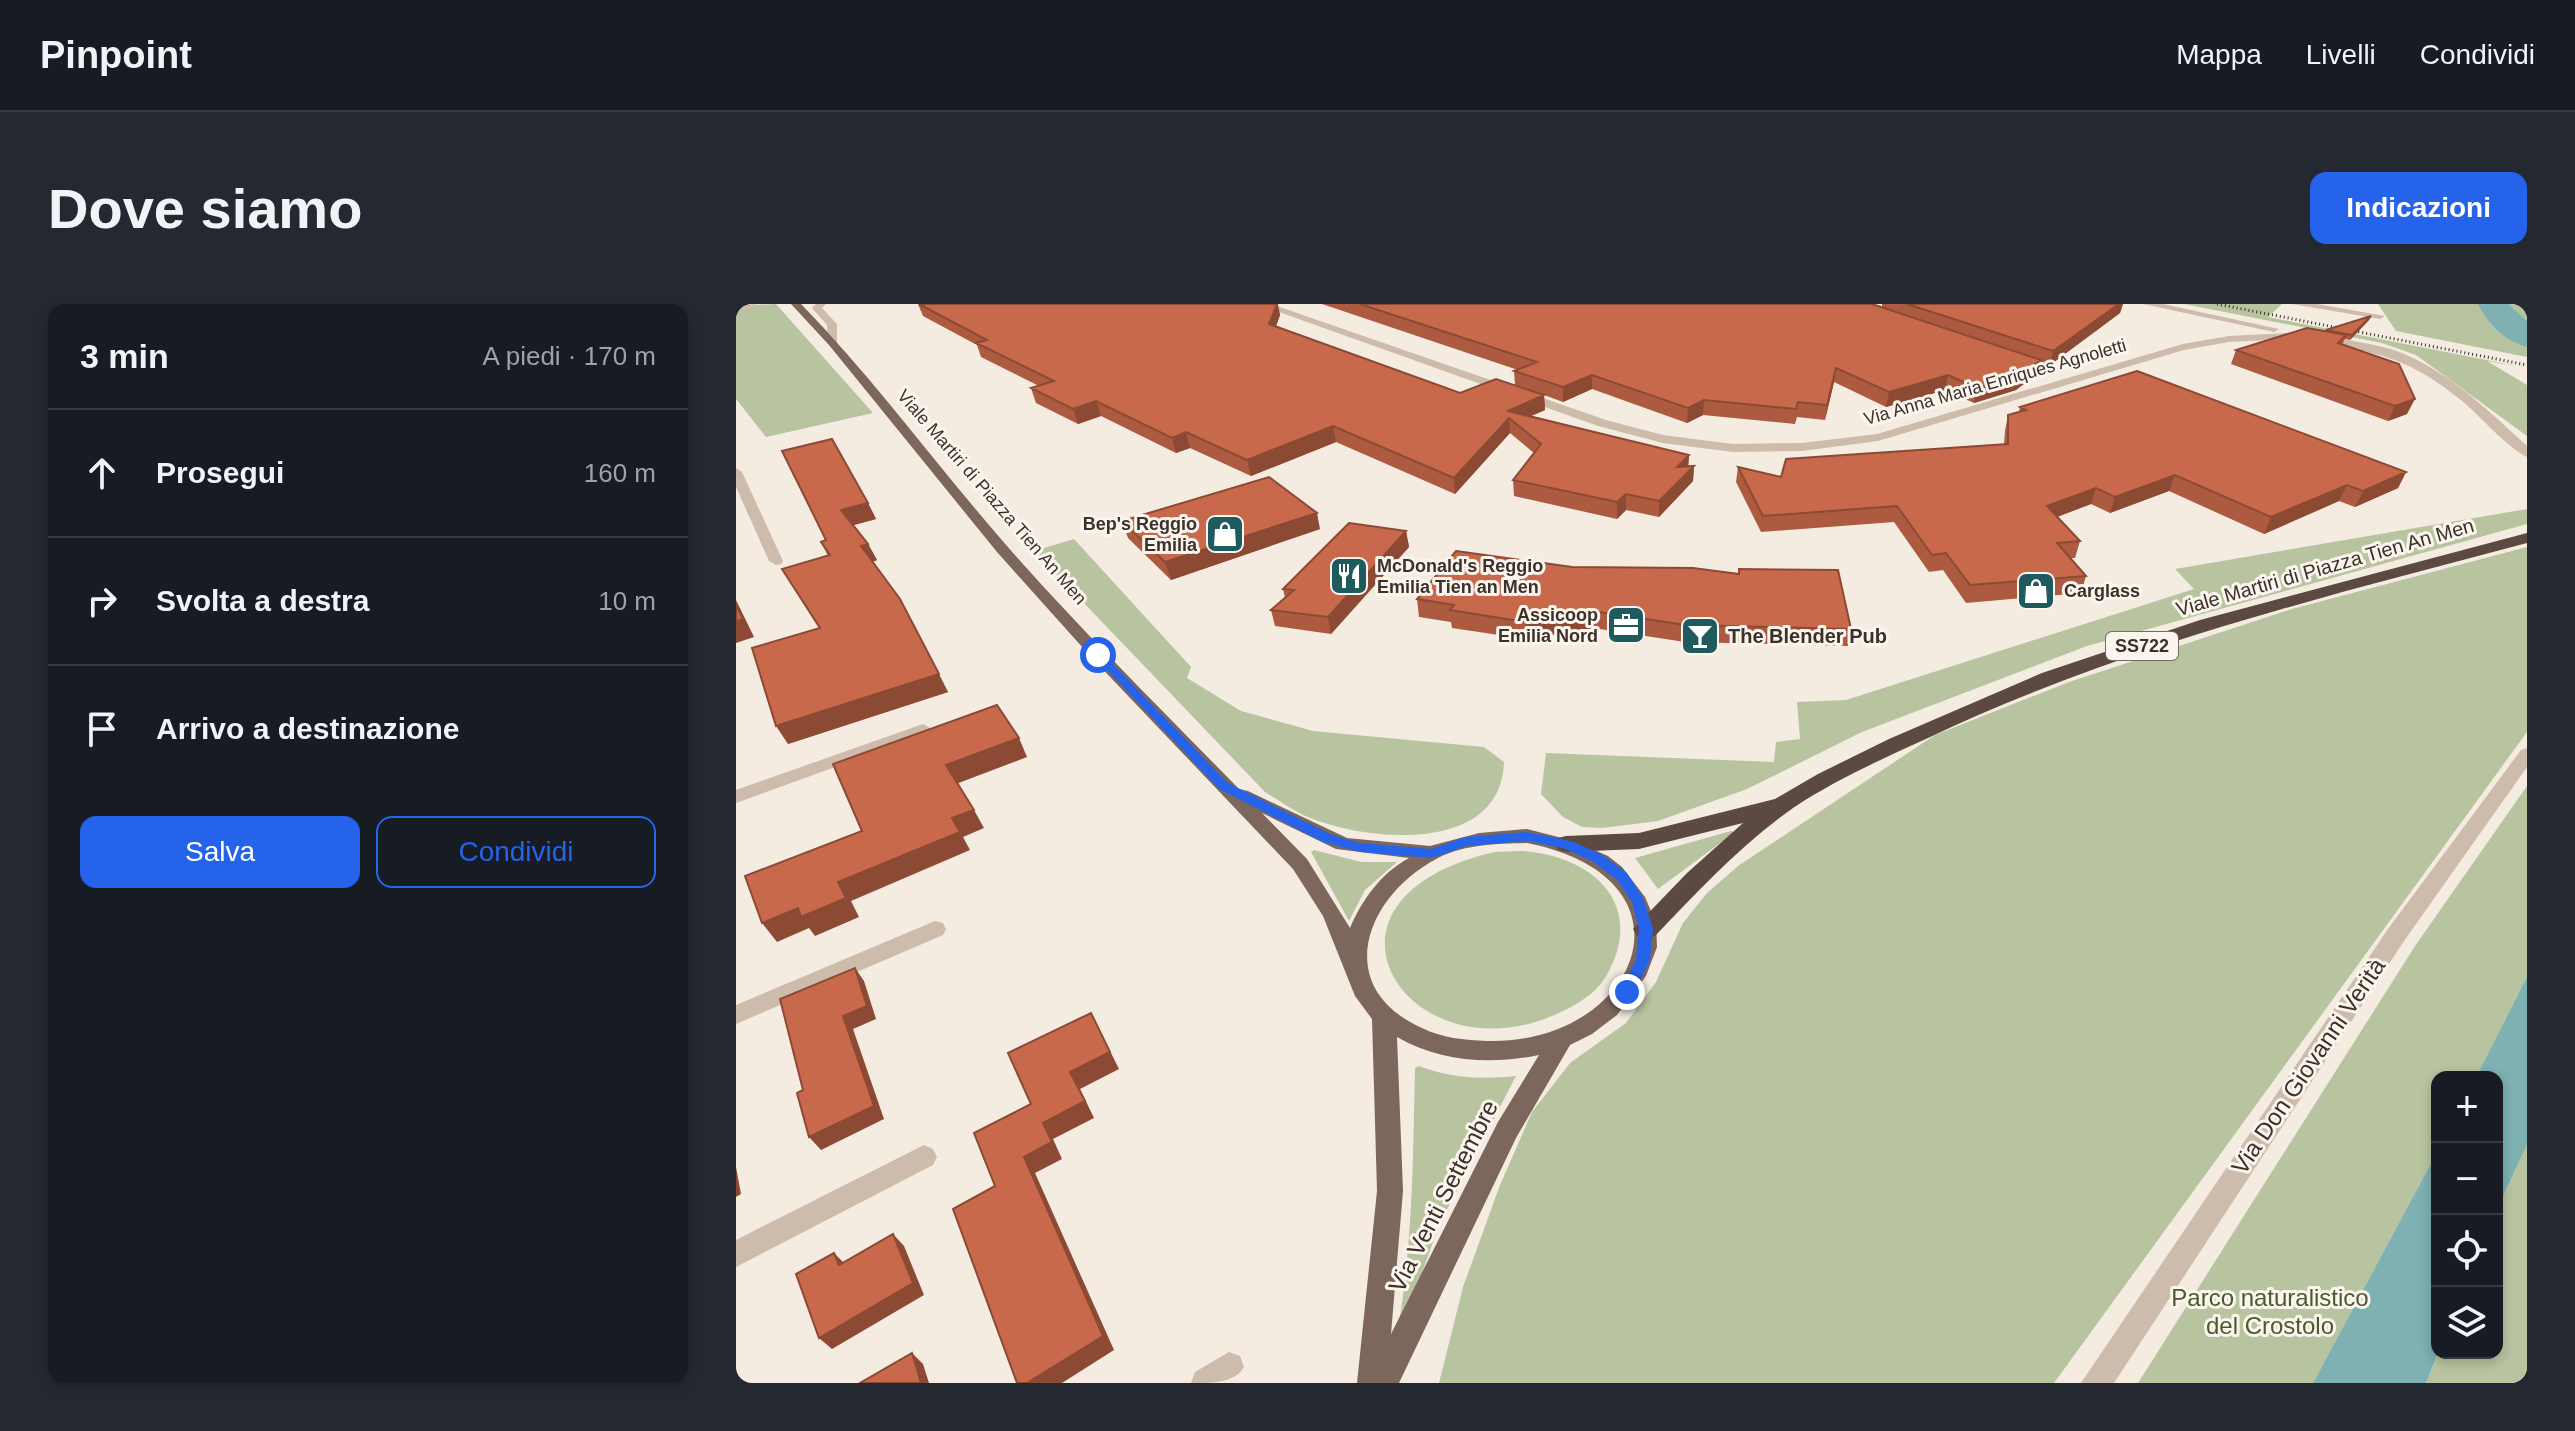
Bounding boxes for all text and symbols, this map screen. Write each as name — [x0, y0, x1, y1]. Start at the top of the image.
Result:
text: Pinpoint — [40, 34, 192, 76]
text: Mappa — [2176, 39, 2262, 70]
text: Livelli — [2306, 39, 2376, 70]
text: Condividi — [2420, 39, 2535, 70]
button: Indicazioni — [2310, 172, 2527, 244]
text: Dove siamo — [48, 177, 362, 240]
street label: Via Anna Maria Enriques Agnoletti — [1862, 335, 2128, 429]
text: 3 min — [80, 337, 169, 375]
text: A piedi · 170 m — [483, 341, 656, 371]
street label: Viale Martiri di Piazza Tien An Men — [893, 386, 1091, 608]
icon: ahead — [80, 451, 124, 495]
text: Prosegui — [156, 456, 284, 489]
text: 160 m — [584, 458, 656, 488]
shop icon: Bep's Reggio Emilia — [1204, 513, 1246, 555]
place label: Bep's Reggio Emilia — [1083, 514, 1198, 555]
street label: Viale Martiri di Piazza Tien An Men — [2174, 514, 2476, 620]
restaurant icon: McDonald's Reggio Emilia Tien an Men — [1328, 555, 1370, 597]
place label: McDonald's Reggio Emilia Tien an Men — [1377, 556, 1543, 597]
shop icon: Carglass — [2015, 570, 2057, 612]
icon: right — [80, 579, 124, 623]
place label: Carglass — [2064, 581, 2140, 601]
text: Svolta a destra — [156, 584, 369, 617]
text: 10 m — [598, 586, 656, 616]
office icon: Assicoop Emilia Nord — [1605, 604, 1647, 646]
place label: Assicoop Emilia Nord — [1498, 605, 1598, 646]
bar icon: The Blender Pub — [1679, 615, 1721, 657]
place label: The Blender Pub — [1728, 625, 1887, 647]
road number: SS722 — [2106, 632, 2178, 660]
route start — [1080, 637, 1116, 673]
icon: arrive — [80, 707, 124, 751]
text: Arrivo a destinazione — [156, 712, 459, 745]
button: Salva — [80, 816, 360, 888]
button: Condividi — [376, 816, 656, 888]
street label: Via Don Giovanni Verità — [2226, 952, 2391, 1179]
route end — [1609, 974, 1645, 1010]
map controls — [2431, 1071, 2503, 1359]
button: + — [2431, 1071, 2503, 1143]
street label: Via Venti Settembre — [1383, 1096, 1503, 1296]
button: − — [2431, 1143, 2503, 1215]
button: locate — [2431, 1215, 2503, 1287]
park label: Parco naturalistico del Crostolo — [2171, 1284, 2369, 1339]
button: layers — [2431, 1287, 2503, 1359]

